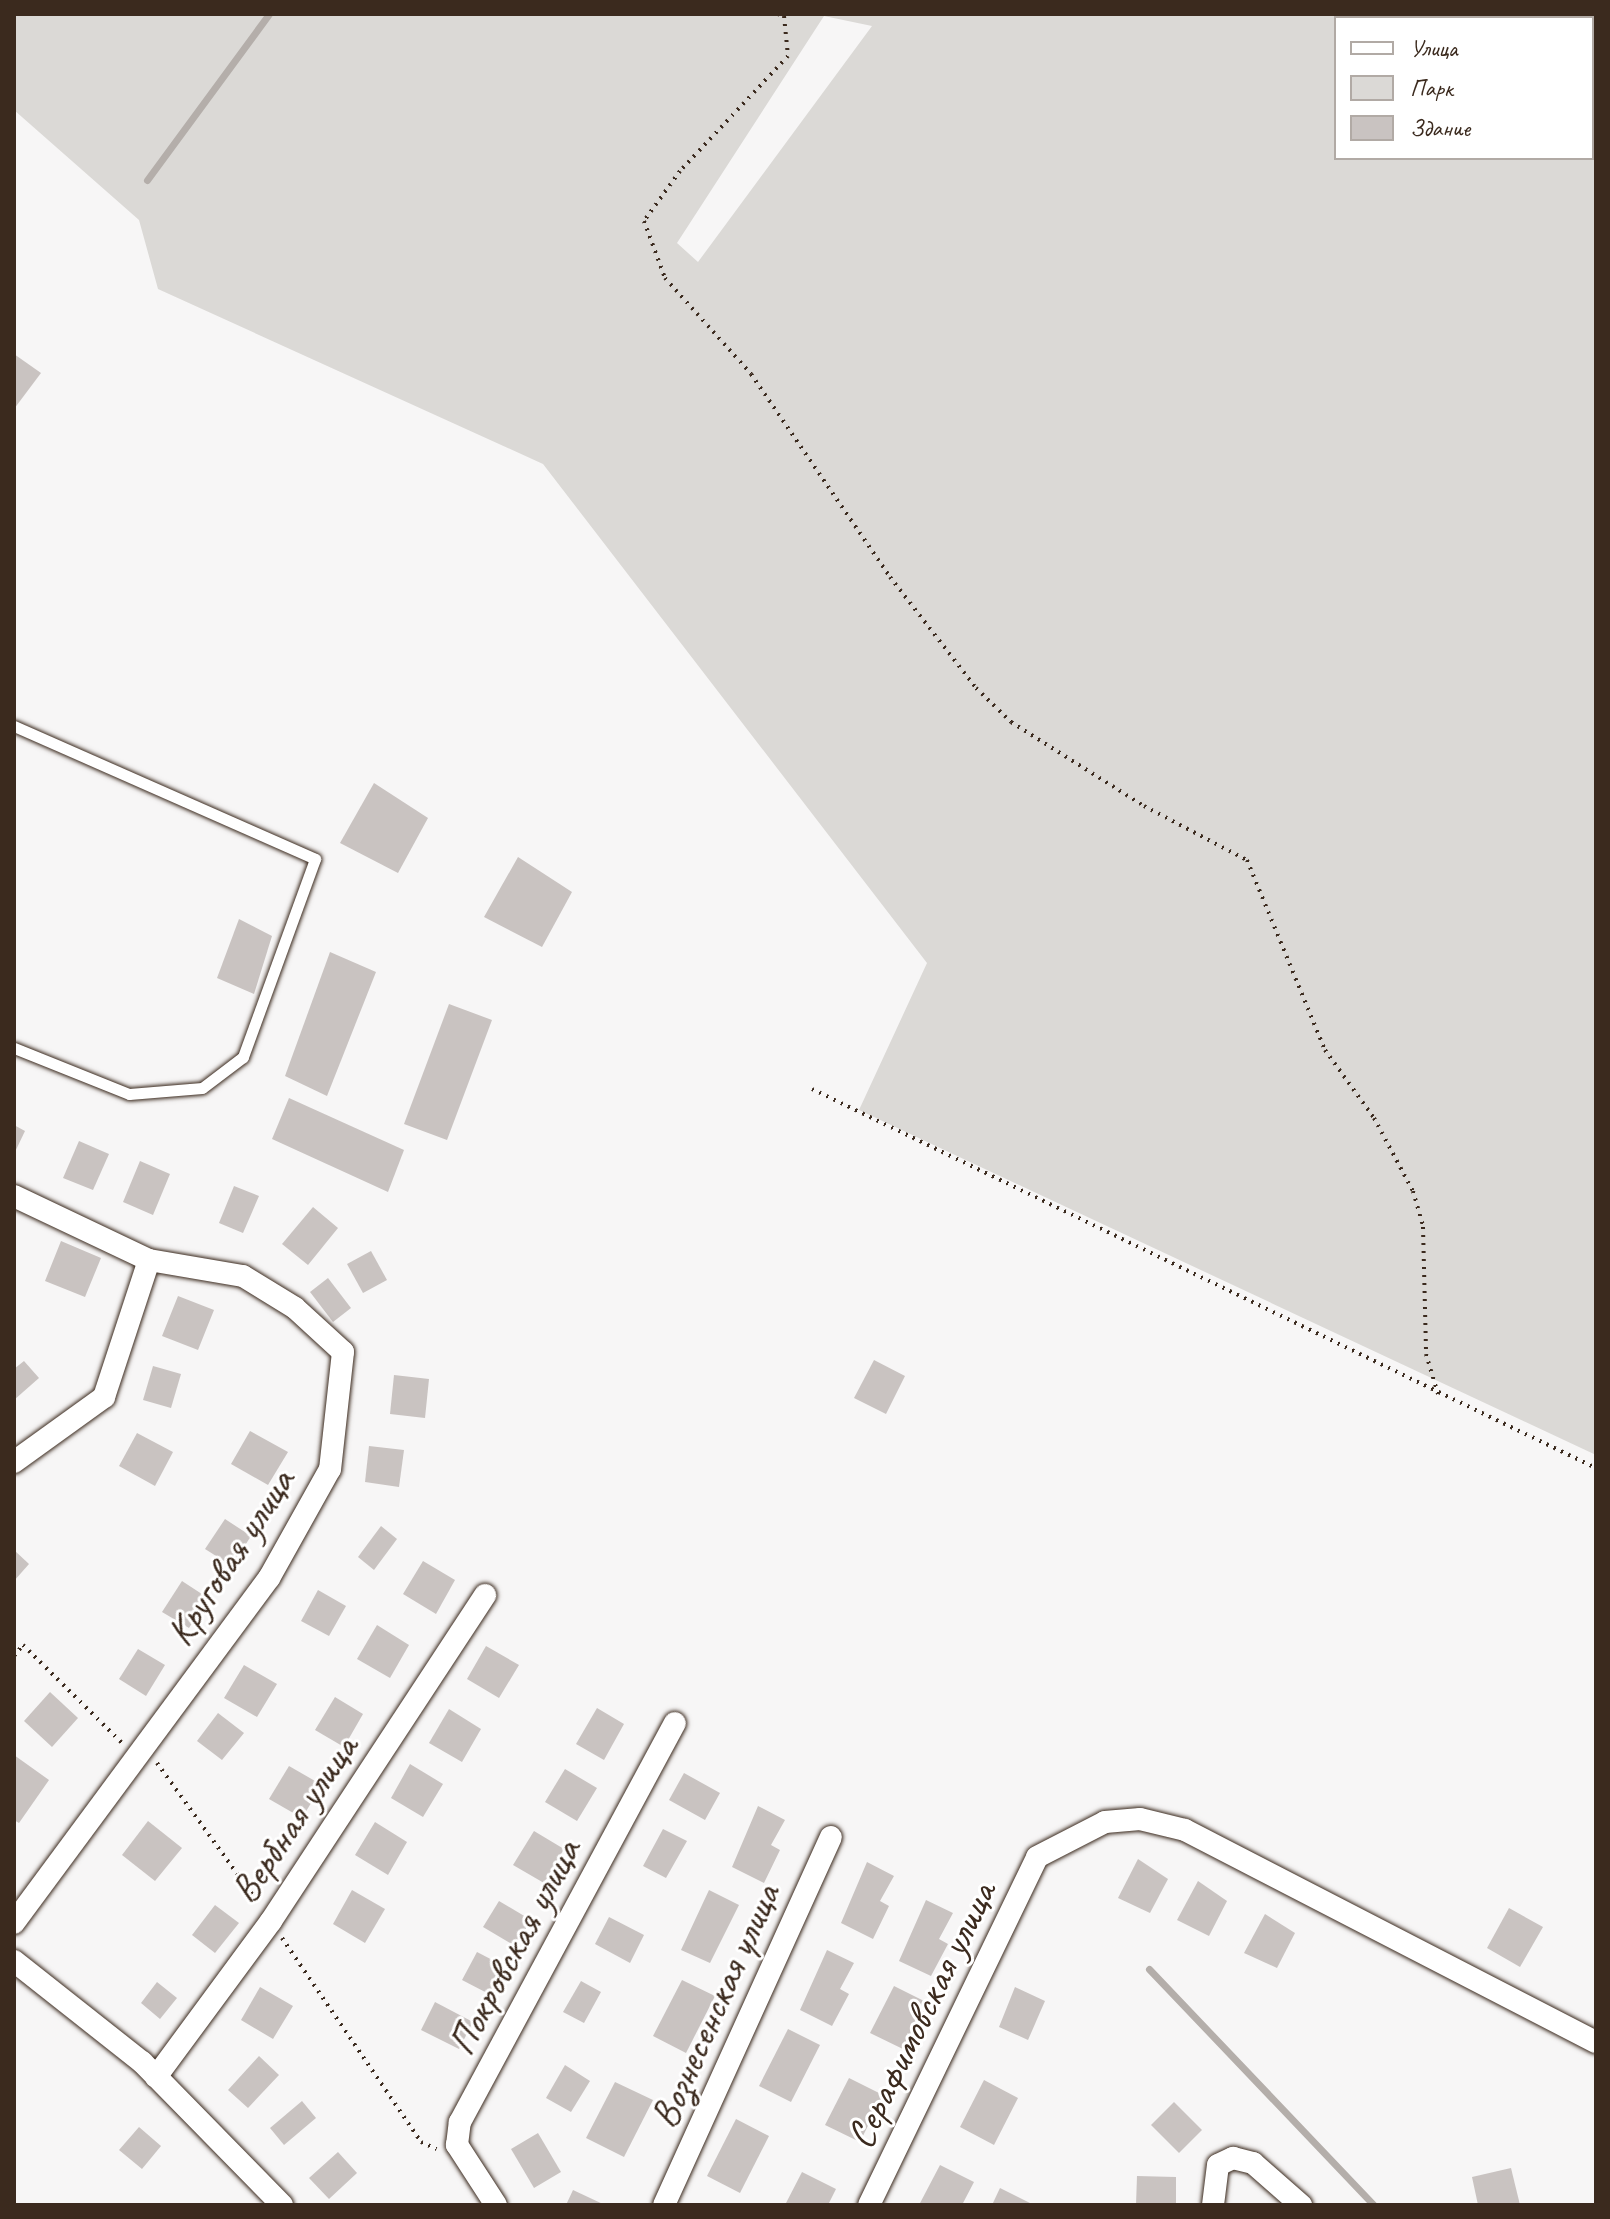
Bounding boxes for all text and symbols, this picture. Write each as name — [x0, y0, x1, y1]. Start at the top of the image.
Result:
legend — [1334, 16, 1594, 160]
text: Улица — [1410, 33, 1458, 63]
text: Парк — [1410, 73, 1453, 103]
text: Здание — [1410, 113, 1470, 143]
street label: Круговая улица — [155, 1459, 305, 1655]
street label: Вербная улица — [220, 1726, 368, 1912]
street label: Покровская улица — [437, 1830, 591, 2064]
street label: Серафимовская улица — [836, 1874, 1006, 2156]
street label: Вознесенская улица — [639, 1875, 791, 2137]

